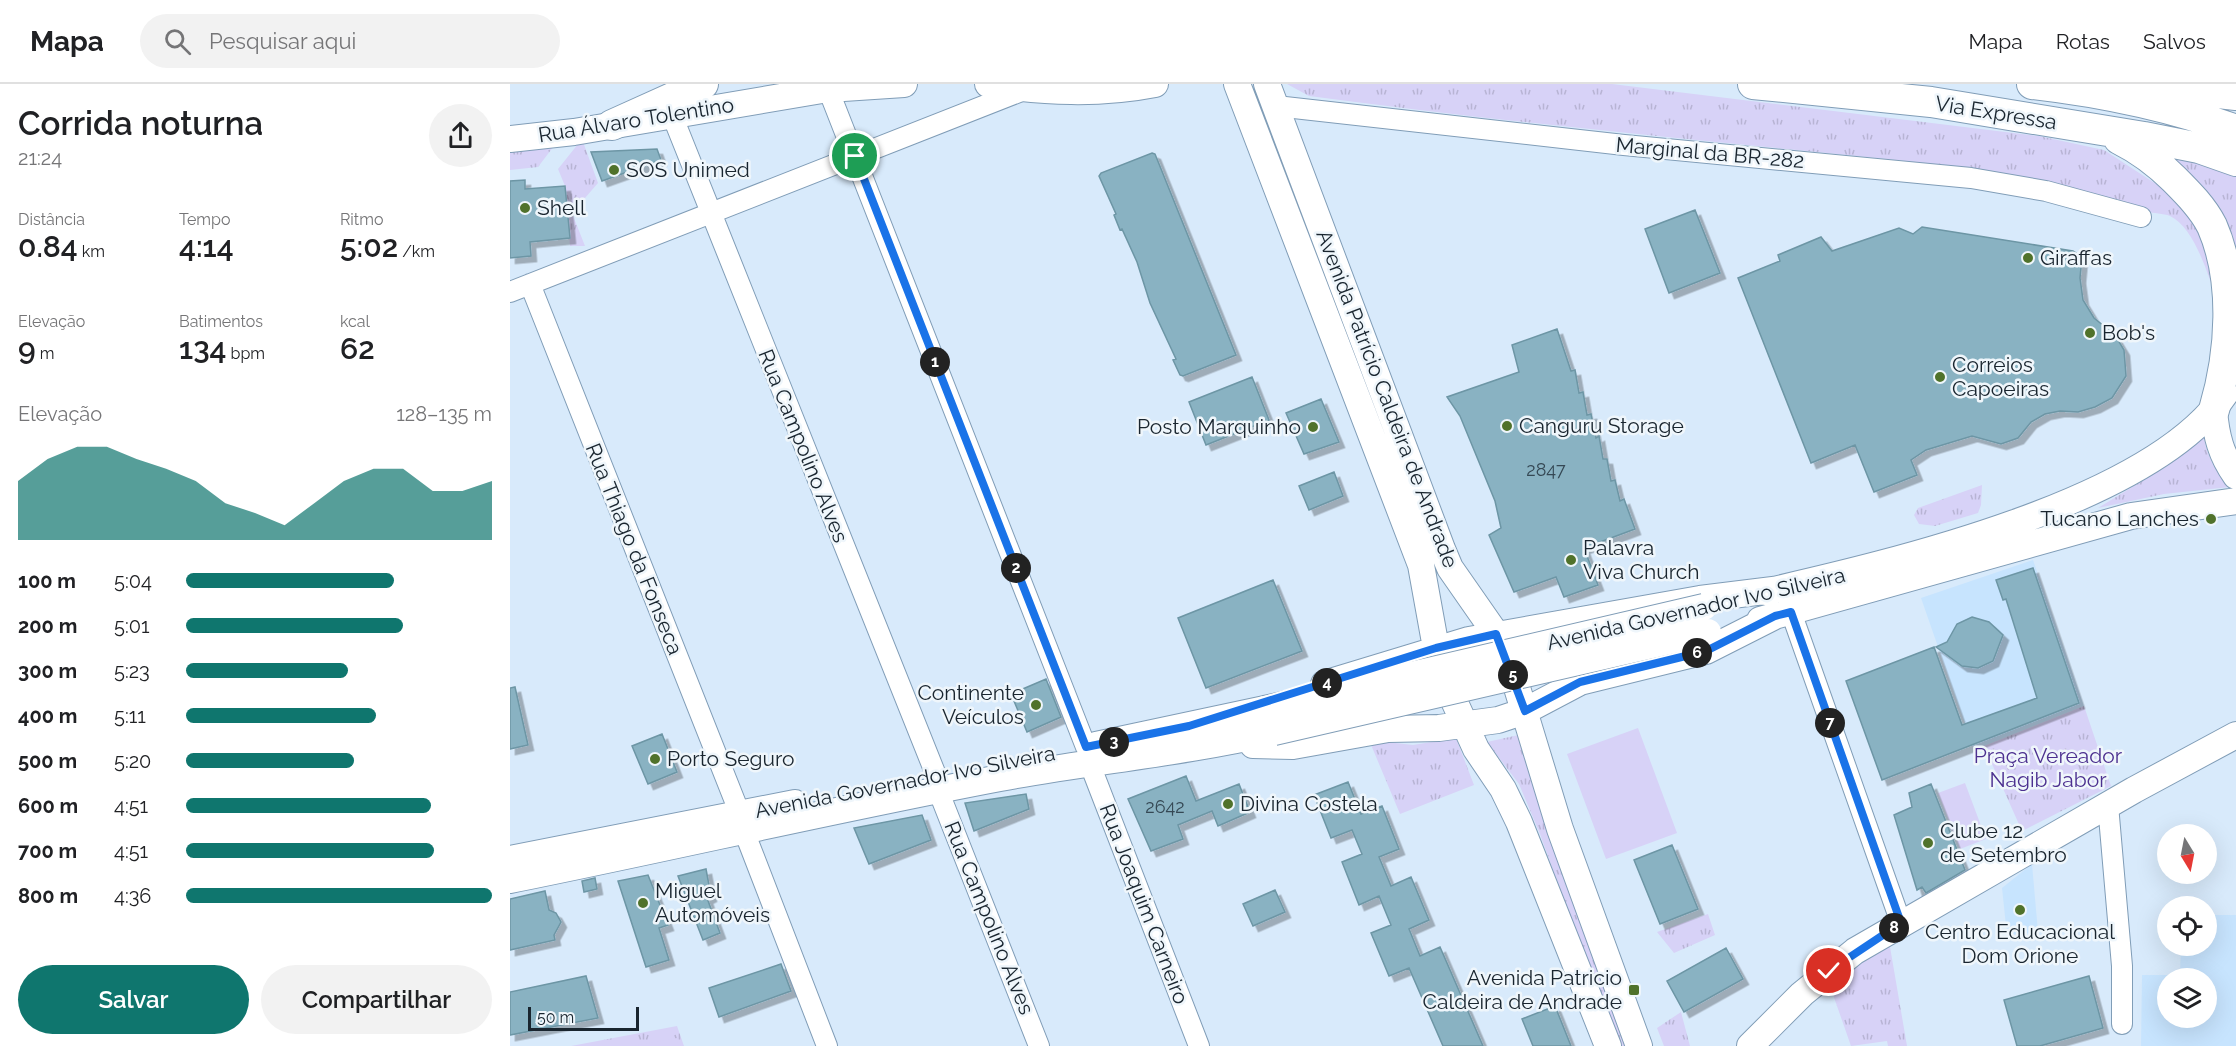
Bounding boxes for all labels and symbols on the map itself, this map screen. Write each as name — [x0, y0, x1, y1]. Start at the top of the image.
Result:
street label: Via Expressa — [1933, 91, 2059, 134]
street label: Rua Álvaro Tolentino — [536, 92, 736, 147]
pin — [829, 130, 880, 181]
street label: Marginal da BR-282 — [1615, 132, 1805, 173]
place label: SOS Unimed — [626, 157, 750, 182]
marker: SOS Unimed — [607, 163, 621, 177]
place label: Shell — [537, 195, 586, 220]
marker: Shell — [518, 201, 532, 215]
street label: Avenida Patrício Caldeira de Andrade — [1311, 226, 1464, 571]
place label: Giraffas — [2040, 245, 2112, 270]
marker: Giraffas — [2021, 251, 2035, 265]
place label: Bob's — [2102, 320, 2155, 345]
marker: Bob's — [2083, 326, 2097, 340]
street label: Rua Campolino Alves — [753, 346, 854, 546]
pin: 1 — [920, 347, 950, 377]
place label: Correios Capoeiras — [1952, 352, 2049, 401]
marker: Correios Capoeiras — [1933, 370, 1947, 384]
place label: Canguru Storage — [1519, 413, 1684, 438]
place label: Posto Marquinho — [1137, 414, 1301, 439]
marker: Canguru Storage — [1500, 419, 1514, 433]
marker: Posto Marquinho — [1306, 420, 1320, 434]
street label: Rua Thiago da Fonseca — [581, 439, 688, 658]
house number: 2847 — [1526, 459, 1566, 480]
place label: Tucano Lanches — [2040, 506, 2199, 531]
marker: Tucano Lanches — [2204, 512, 2218, 526]
place label: Palavra Viva Church — [1583, 535, 1699, 584]
pin: 2 — [1001, 553, 1031, 583]
marker: Palavra Viva Church — [1564, 553, 1578, 567]
street label: Avenida Governador Ivo Silveira — [1544, 562, 1848, 655]
pin: 6 — [1682, 638, 1712, 668]
pin: 5 — [1498, 660, 1528, 690]
pin: 4 — [1312, 668, 1342, 698]
place label: Continente Veículos — [917, 680, 1024, 729]
marker: Continente Veículos — [1029, 698, 1043, 712]
pin: 7 — [1815, 708, 1845, 738]
pin: 3 — [1099, 727, 1129, 757]
street label: Avenida Governador Ivo Silveira — [753, 740, 1057, 823]
park label: Praça Vereador Nagib Jabor — [1974, 743, 2123, 792]
place label: Porto Seguro — [667, 746, 794, 771]
marker: Porto Seguro — [648, 752, 662, 766]
place label: Divina Costela — [1240, 791, 1378, 816]
house number: 2642 — [1145, 796, 1185, 817]
marker: Divina Costela — [1221, 797, 1235, 811]
street label: Rua Joaquim Carneiro — [1095, 800, 1194, 1008]
street label: Rua Campolino Alves — [939, 818, 1040, 1018]
place label: Clube 12 de Setembro — [1940, 818, 2067, 867]
north arrow — [2157, 824, 2217, 884]
marker: Clube 12 de Setembro — [1921, 836, 1935, 850]
place label: Miguel Automóveis — [655, 878, 770, 927]
marker: Miguel Automóveis — [636, 896, 650, 910]
marker: Centro Educacional Dom Orione — [2013, 903, 2027, 917]
pin: 8 — [1879, 913, 1909, 943]
place label: Centro Educacional Dom Orione — [1925, 919, 2115, 968]
pin — [1803, 945, 1854, 996]
place label: Avenida Patricio Caldeira de Andrade — [1423, 965, 1622, 1014]
marker: Avenida Patricio Caldeira de Andrade — [1627, 983, 1641, 997]
scale bar — [528, 1004, 639, 1032]

